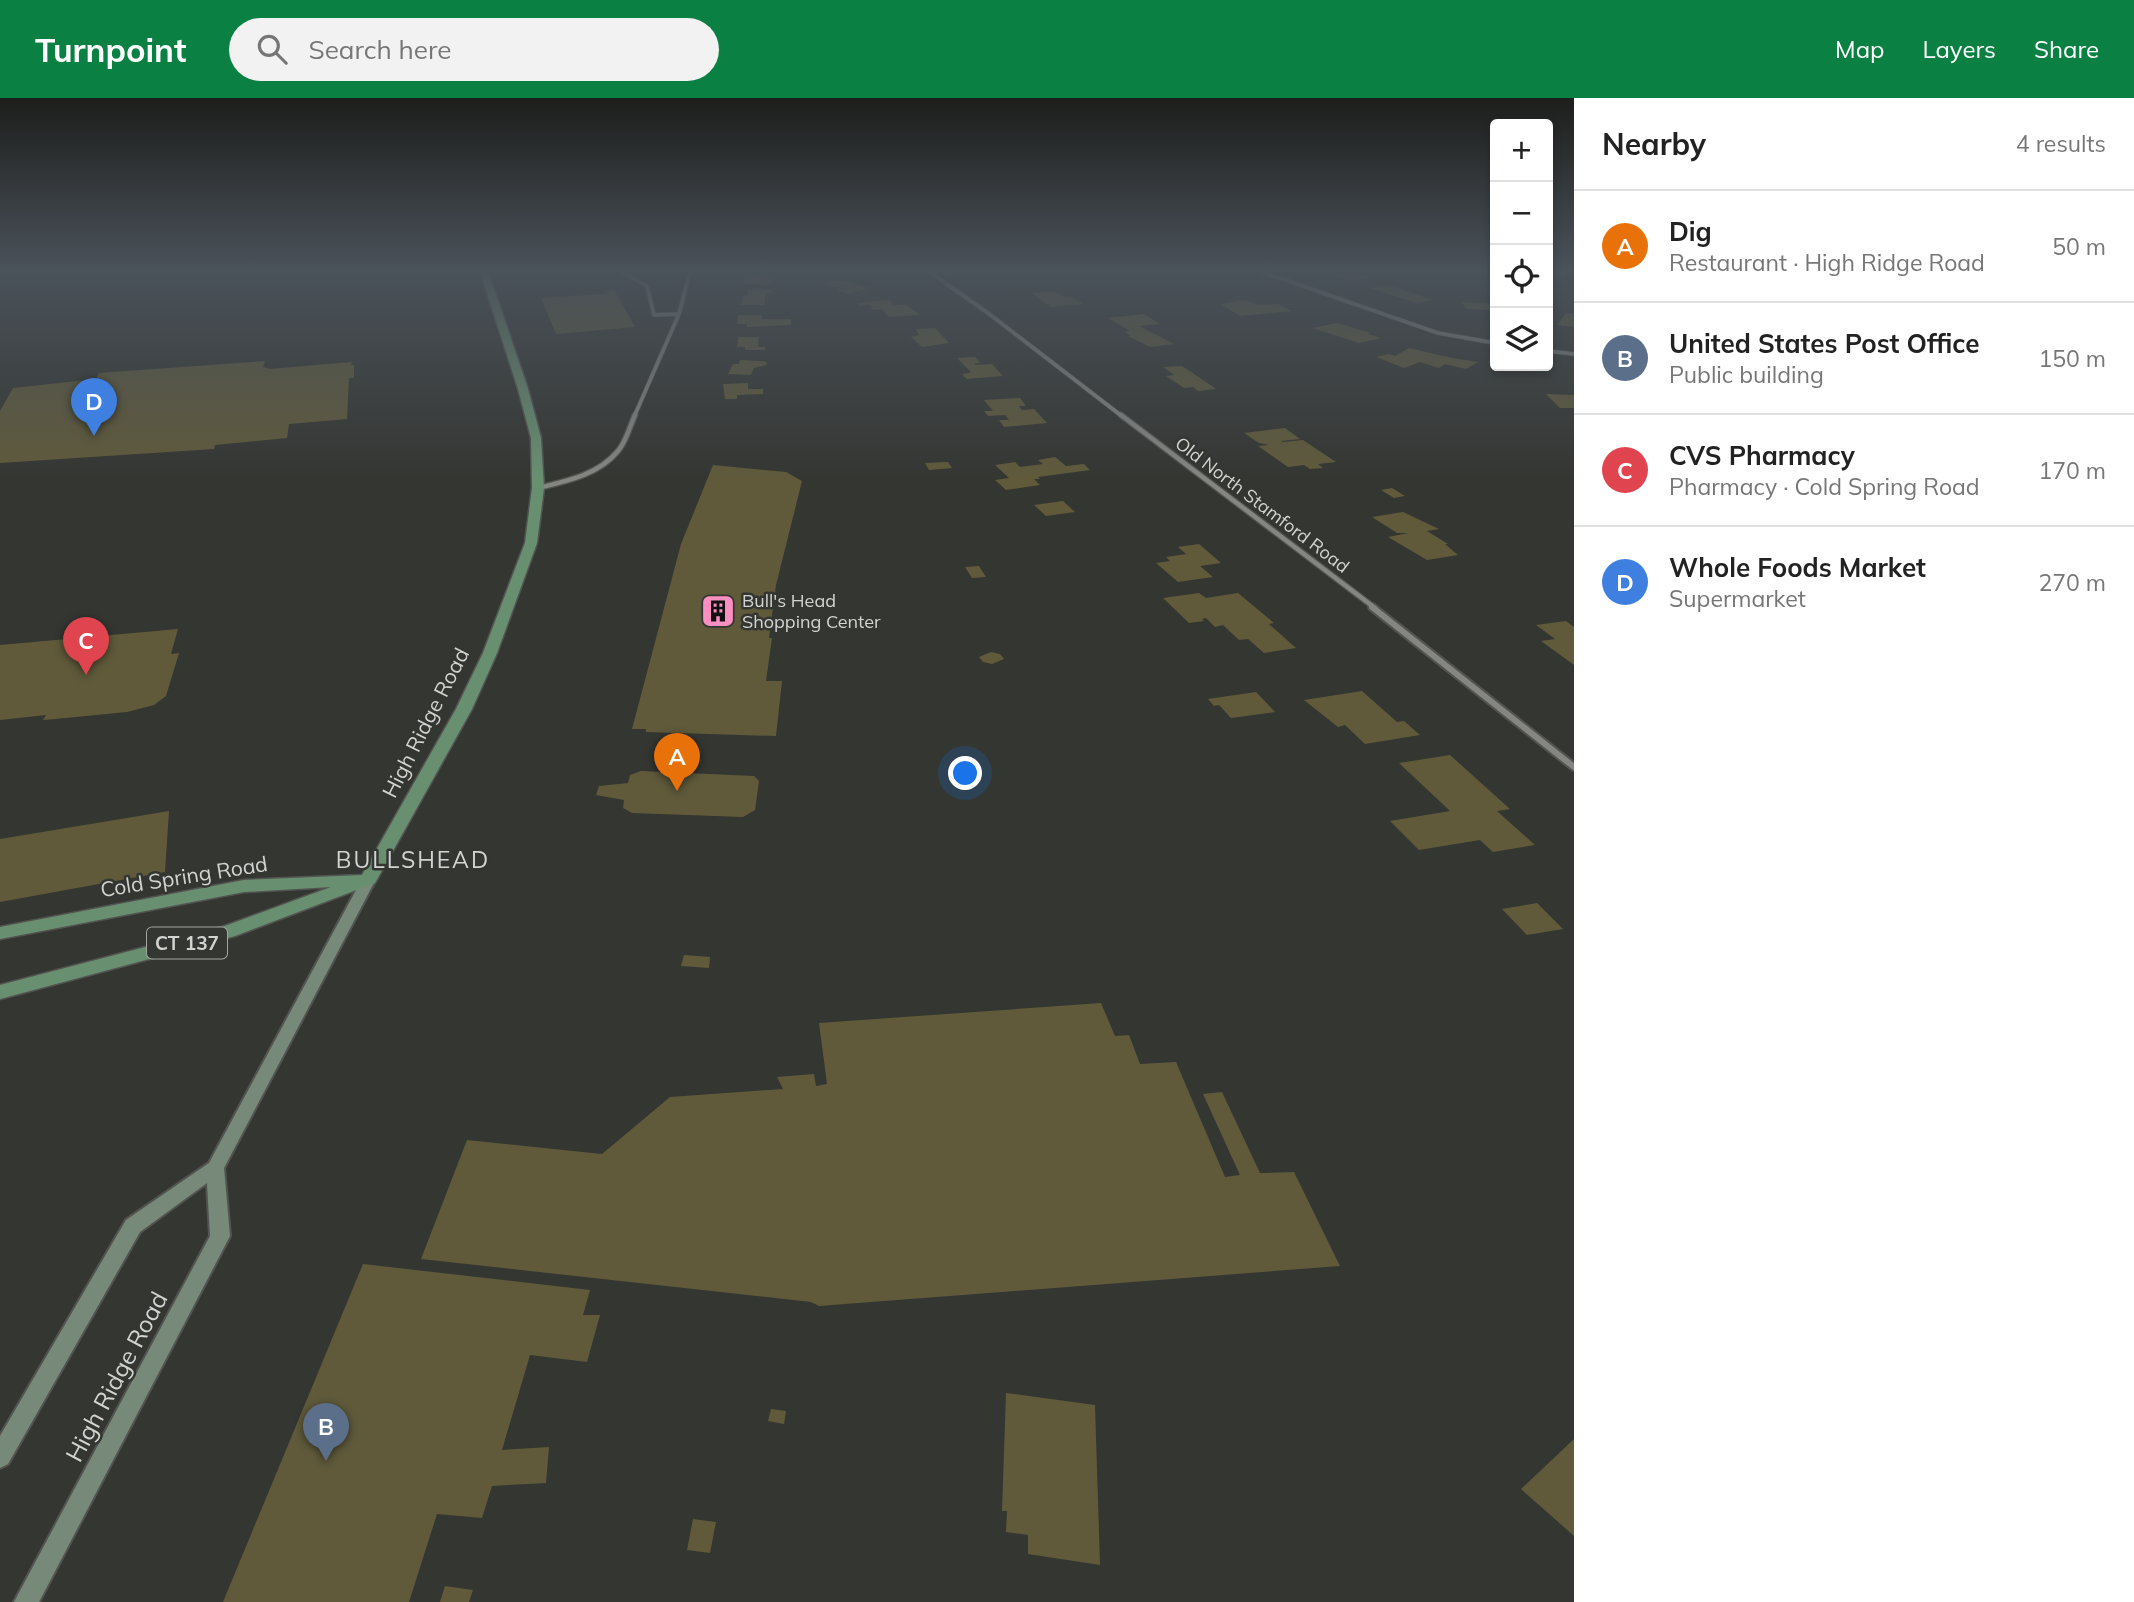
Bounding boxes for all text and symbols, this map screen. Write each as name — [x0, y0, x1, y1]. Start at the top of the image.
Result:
search box — [229, 18, 719, 81]
text: Turnpoint — [35, 29, 187, 70]
icon: search — [253, 30, 291, 68]
text: Search here — [309, 33, 451, 66]
text: Map — [1835, 34, 1884, 64]
text: Layers — [1922, 34, 1996, 64]
text: Share — [2034, 34, 2099, 64]
map controls — [1490, 119, 1553, 371]
button: + — [1490, 119, 1553, 182]
text: Nearby — [1602, 125, 1706, 163]
text: 4 results — [2016, 129, 2106, 158]
button: − — [1490, 182, 1553, 245]
text: Dig — [1669, 215, 1712, 248]
text: A — [1616, 232, 1634, 261]
text: 50 m — [2052, 232, 2106, 261]
button: locate — [1490, 245, 1553, 308]
text: Restaurant · High Ridge Road — [1669, 248, 1985, 277]
button: layers — [1490, 308, 1553, 371]
text: United States Post Office — [1669, 327, 1979, 360]
text: B — [1617, 344, 1633, 373]
text: 150 m — [2038, 344, 2106, 373]
text: Public building — [1669, 360, 1824, 389]
pin: D — [71, 378, 117, 436]
street label: Old North Stamford Road — [1171, 432, 1354, 578]
text: CVS Pharmacy — [1669, 439, 1855, 472]
text: C — [1617, 456, 1633, 485]
text: 170 m — [2038, 456, 2106, 485]
text: Pharmacy · Cold Spring Road — [1669, 472, 1980, 501]
text: Whole Foods Market — [1669, 551, 1926, 584]
text: D — [1616, 568, 1634, 597]
text: 270 m — [2038, 568, 2106, 597]
text: Supermarket — [1669, 584, 1806, 613]
place label: Bull's Head Shopping Center — [742, 589, 881, 633]
building icon: Bull's Head Shopping Center — [699, 592, 737, 630]
pin: C — [63, 617, 109, 675]
street label: High Ridge Road — [376, 643, 474, 802]
pin: A — [654, 733, 700, 791]
your location — [948, 756, 982, 790]
district label: BULLSHEAD — [336, 845, 490, 874]
street label: Cold Spring Road — [98, 850, 269, 902]
road number: CT 137 — [147, 928, 227, 958]
street label: High Ridge Road — [59, 1286, 174, 1467]
pin: B — [303, 1403, 349, 1461]

